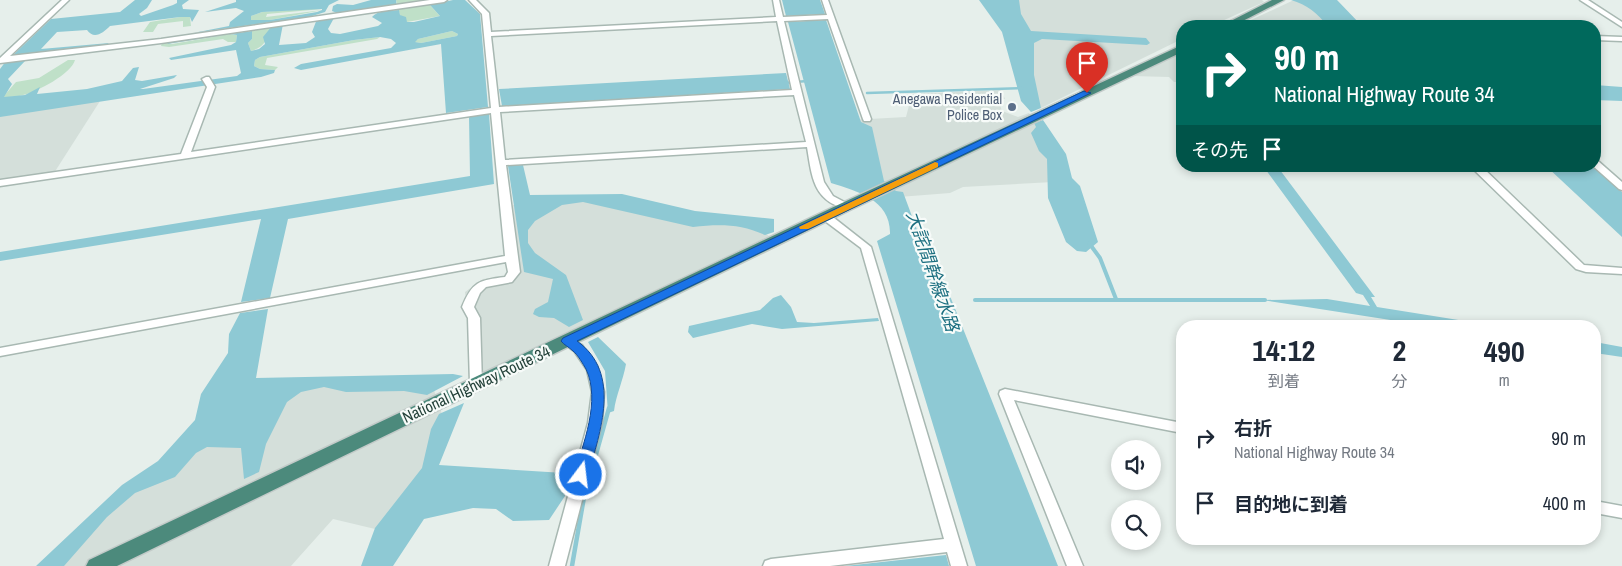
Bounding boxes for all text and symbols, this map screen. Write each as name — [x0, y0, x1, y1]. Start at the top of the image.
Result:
text: 90 m — [1274, 34, 1339, 81]
icon: right — [1191, 40, 1256, 105]
pin — [1066, 42, 1108, 93]
icon: arrive — [1073, 49, 1101, 77]
text: National Highway Route 34 — [1274, 79, 1495, 109]
place label: Anegawa Residential Police Box — [892, 90, 1002, 124]
marker: Anegawa Residential Police Box — [1006, 101, 1018, 113]
icon: arrive — [1258, 135, 1286, 163]
text: その先 — [1191, 137, 1248, 163]
water label: 大詫間幹線水路 — [901, 207, 966, 337]
text: 14:12 — [1252, 330, 1315, 370]
text: 2 — [1393, 330, 1406, 370]
text: 490 — [1484, 331, 1525, 371]
street label: National Highway Route 34 — [399, 340, 553, 428]
text: m — [1499, 369, 1510, 391]
text: 到着 — [1268, 370, 1300, 392]
text: 分 — [1391, 370, 1407, 392]
text: 右折 — [1234, 415, 1272, 441]
icon: right — [1191, 424, 1219, 452]
text: 90 m — [1551, 425, 1586, 451]
map controls — [1111, 440, 1161, 550]
button: sound — [1111, 440, 1161, 490]
text: National Highway Route 34 — [1234, 441, 1394, 463]
position arrow — [554, 448, 606, 500]
icon: arrive — [1191, 489, 1219, 517]
text: 400 m — [1543, 490, 1586, 516]
text: 目的地に到着 — [1234, 491, 1348, 517]
button: search — [1111, 500, 1161, 550]

